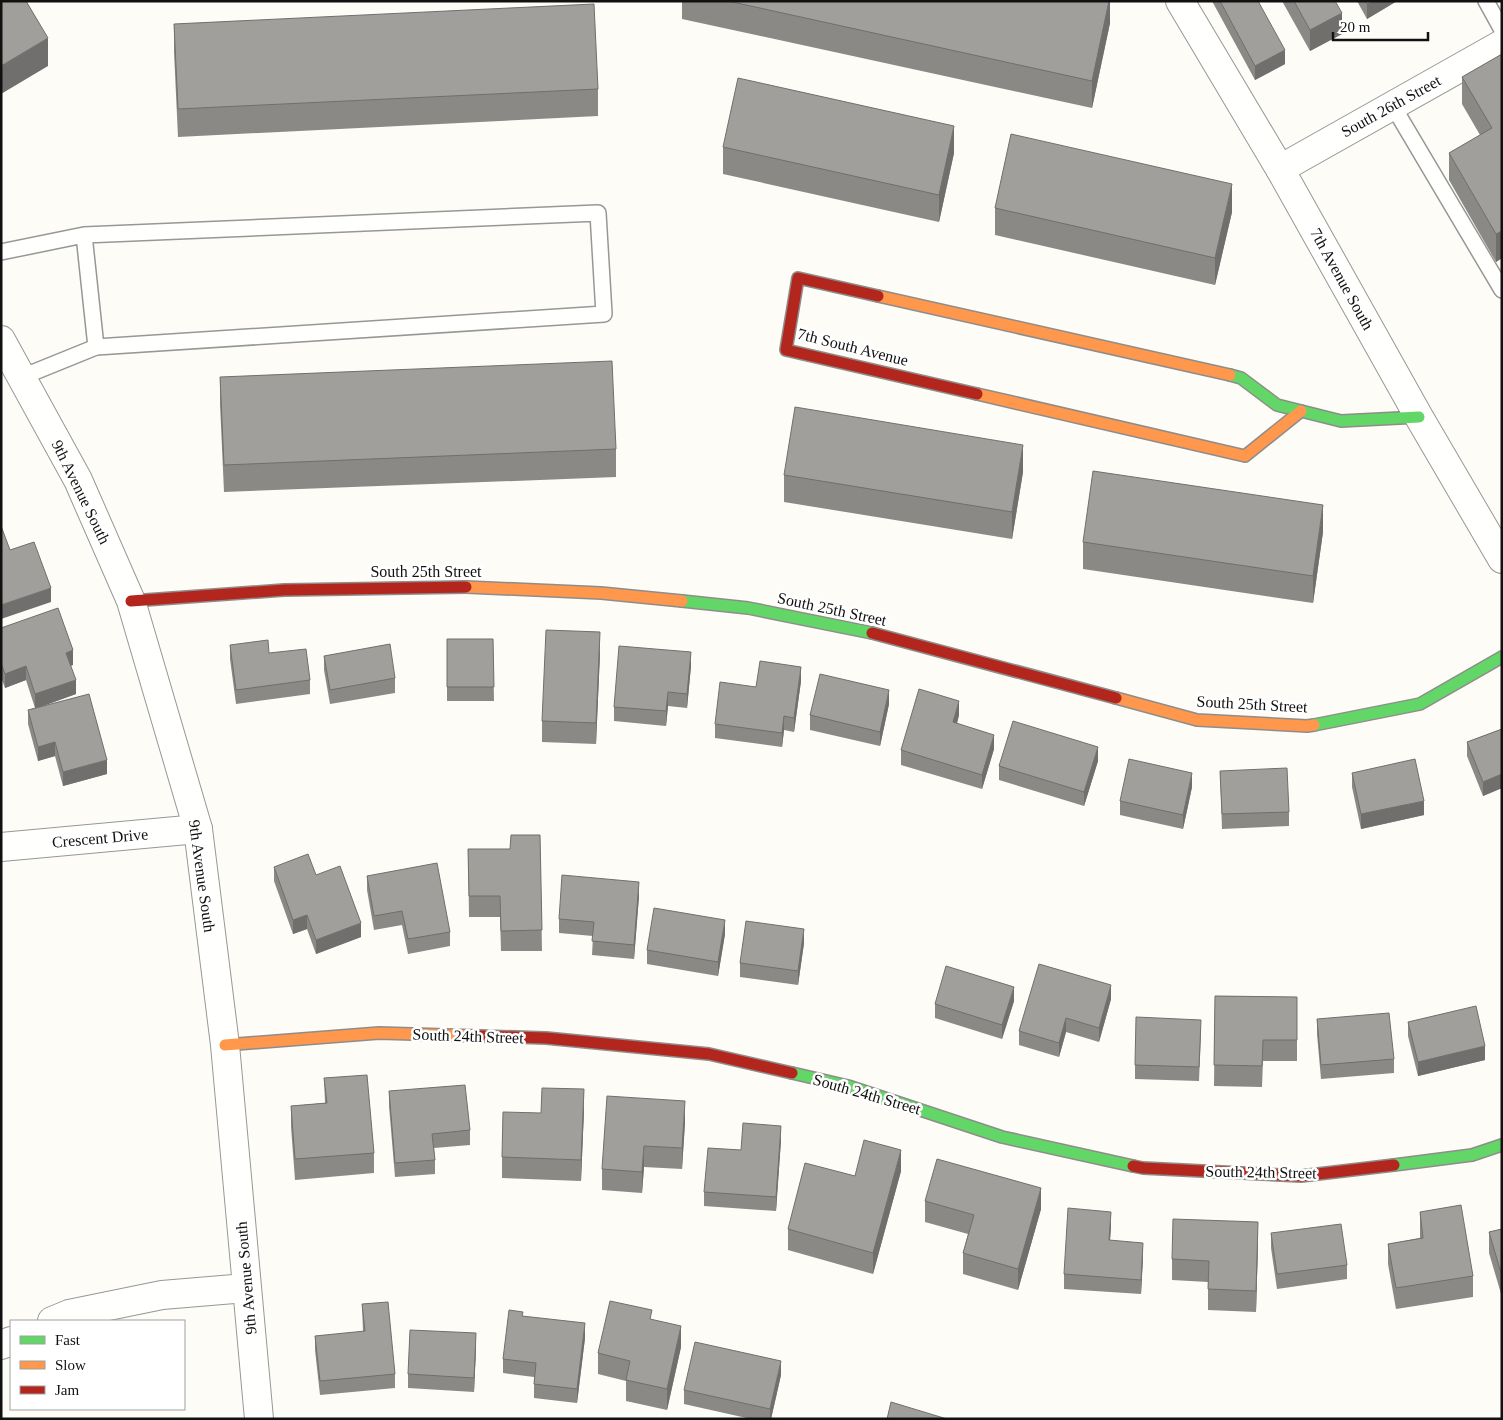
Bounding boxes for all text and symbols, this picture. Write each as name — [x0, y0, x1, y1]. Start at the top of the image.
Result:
scale bar — [1333, 10, 1428, 42]
text: 20 m — [1340, 19, 1371, 35]
street label: South 26th Street — [1338, 71, 1444, 140]
street label: 7th Avenue South — [1307, 225, 1377, 333]
street label: 7th South Avenue — [796, 325, 910, 369]
street label: 9th Avenue South — [48, 437, 114, 547]
street label: South 25th Street — [370, 563, 482, 580]
street label: South 25th Street — [776, 589, 889, 629]
street label: South 25th Street — [1196, 693, 1308, 715]
street label: 9th Avenue South — [186, 819, 218, 933]
street label: Crescent Drive — [51, 825, 149, 851]
street label: South 24th Street — [412, 1026, 524, 1046]
street label: South 24th Street — [811, 1071, 923, 1118]
street label: South 24th Street — [1205, 1163, 1317, 1181]
street label: 9th Avenue South — [233, 1221, 259, 1335]
legend — [10, 1320, 185, 1410]
text: Fast — [55, 1332, 81, 1348]
text: Slow — [55, 1357, 86, 1373]
text: Jam — [55, 1382, 79, 1398]

